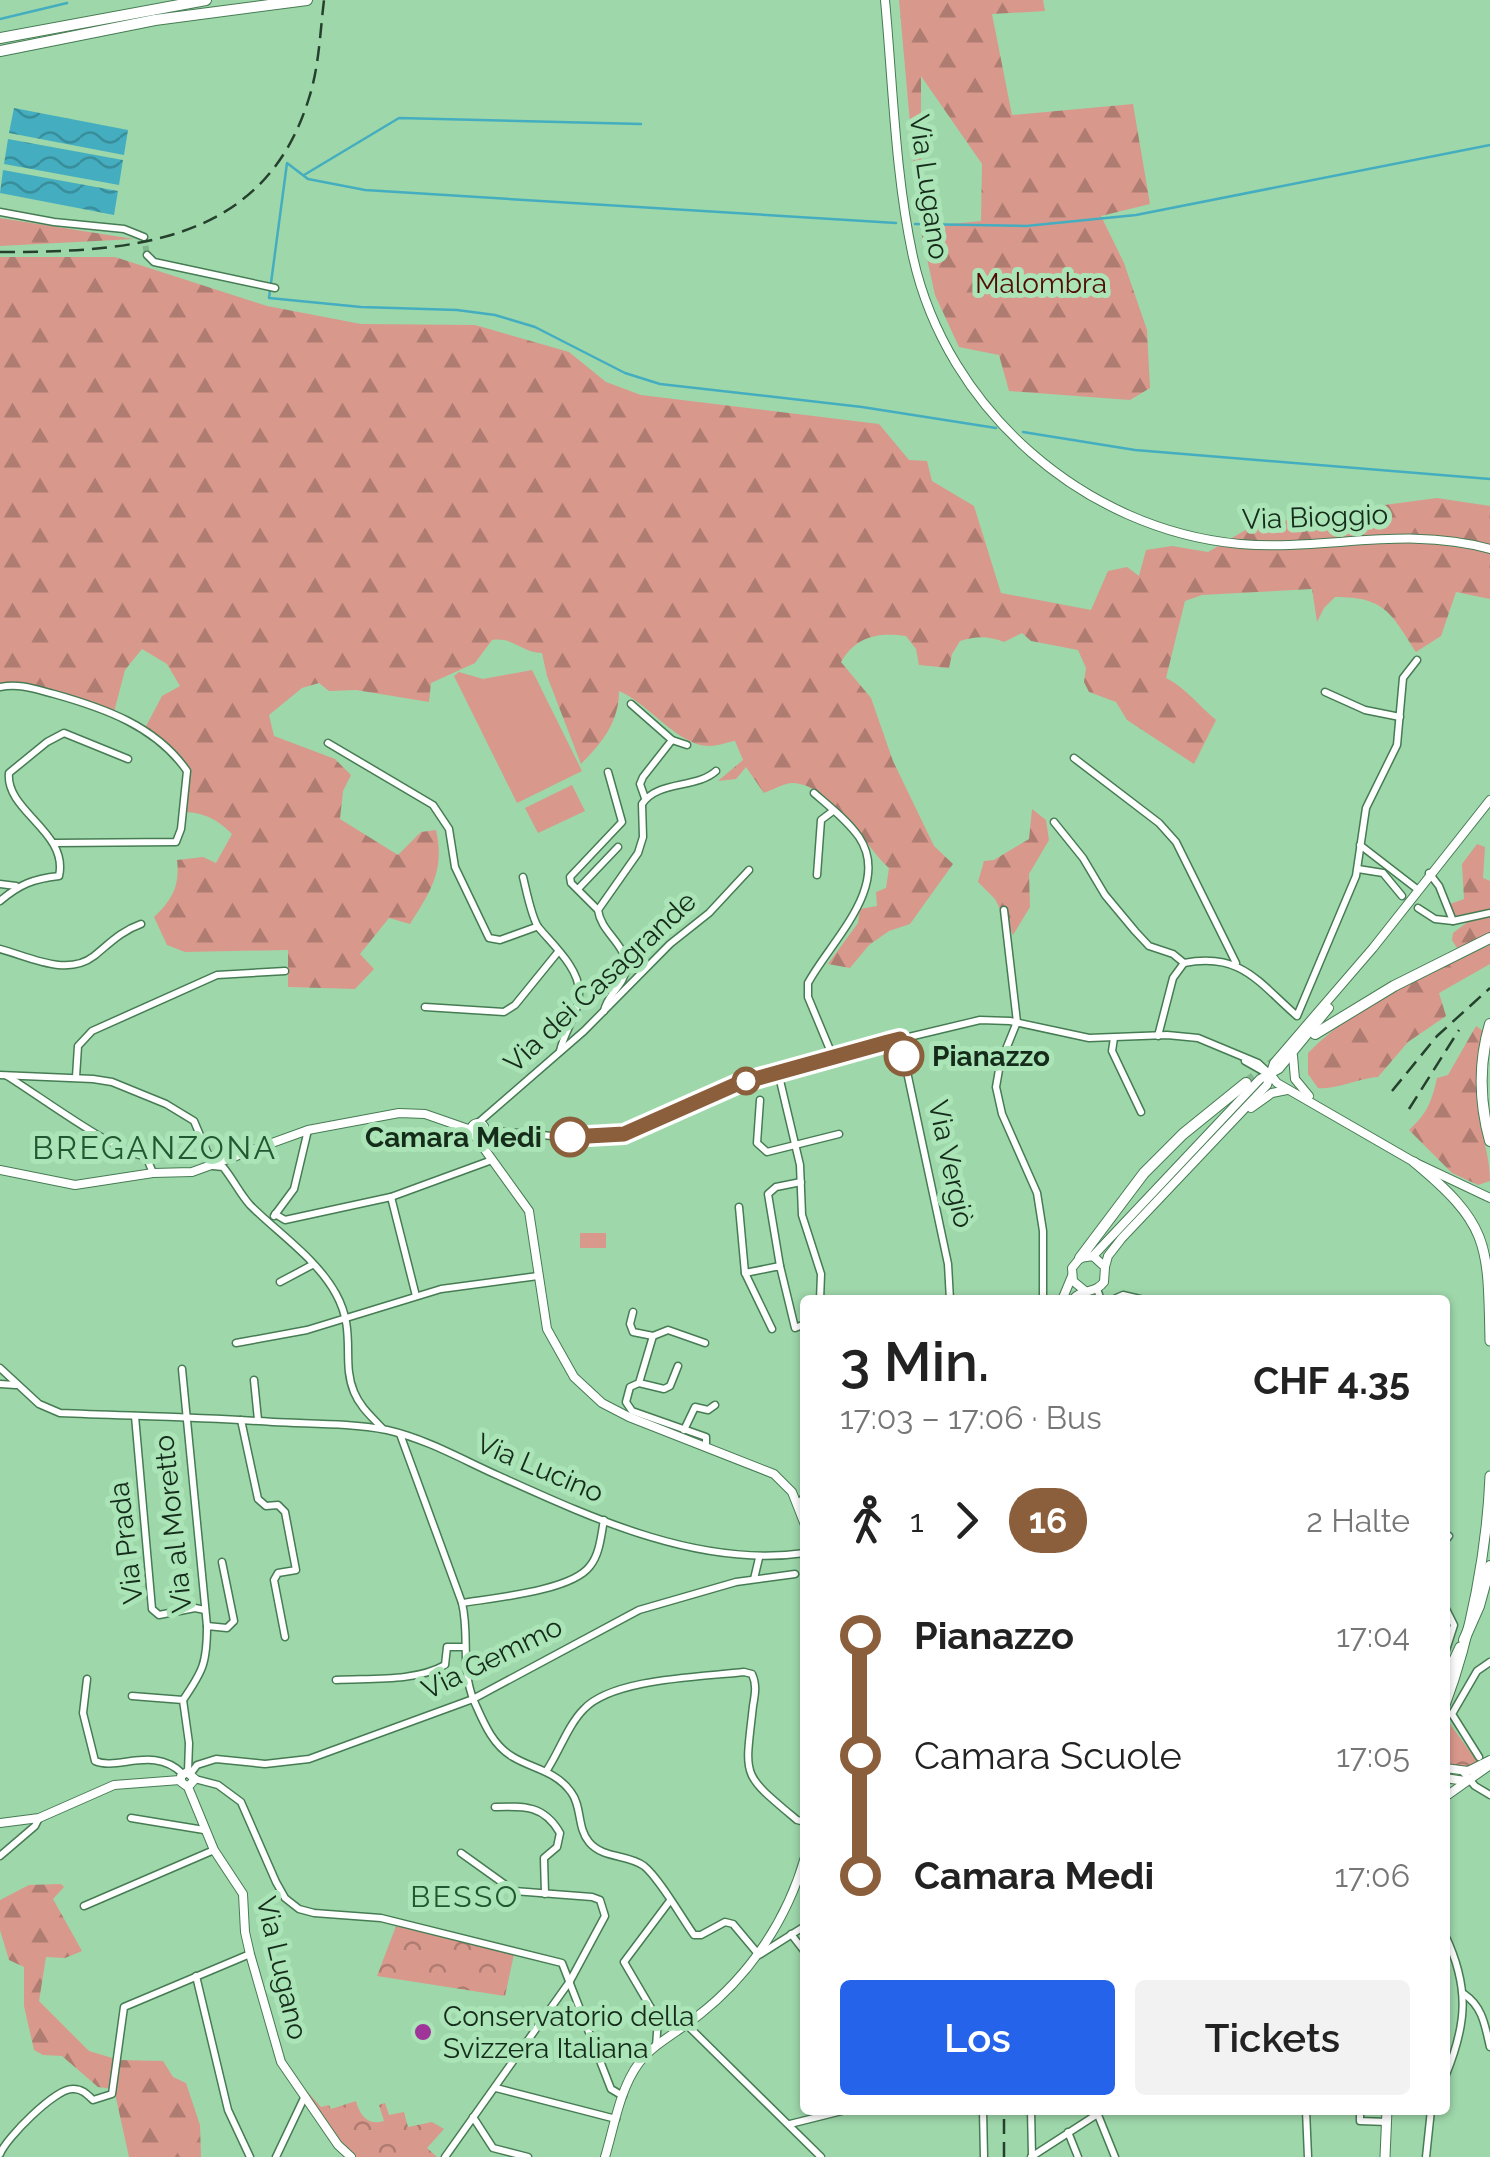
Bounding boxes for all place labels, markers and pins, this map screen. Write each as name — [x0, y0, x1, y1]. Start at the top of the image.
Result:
marker: Pianazzo — [885, 1037, 923, 1075]
place label: Pianazzo — [932, 1040, 1050, 1073]
unlabelled marker — [733, 1068, 759, 1094]
marker: Camara Medi — [551, 1118, 589, 1156]
place label: Camara Medi — [365, 1121, 542, 1154]
place label: Conservatorio della Svizzera Italiana — [443, 2000, 695, 2065]
marker: Conservatorio della Svizzera Italiana — [412, 2021, 434, 2043]

